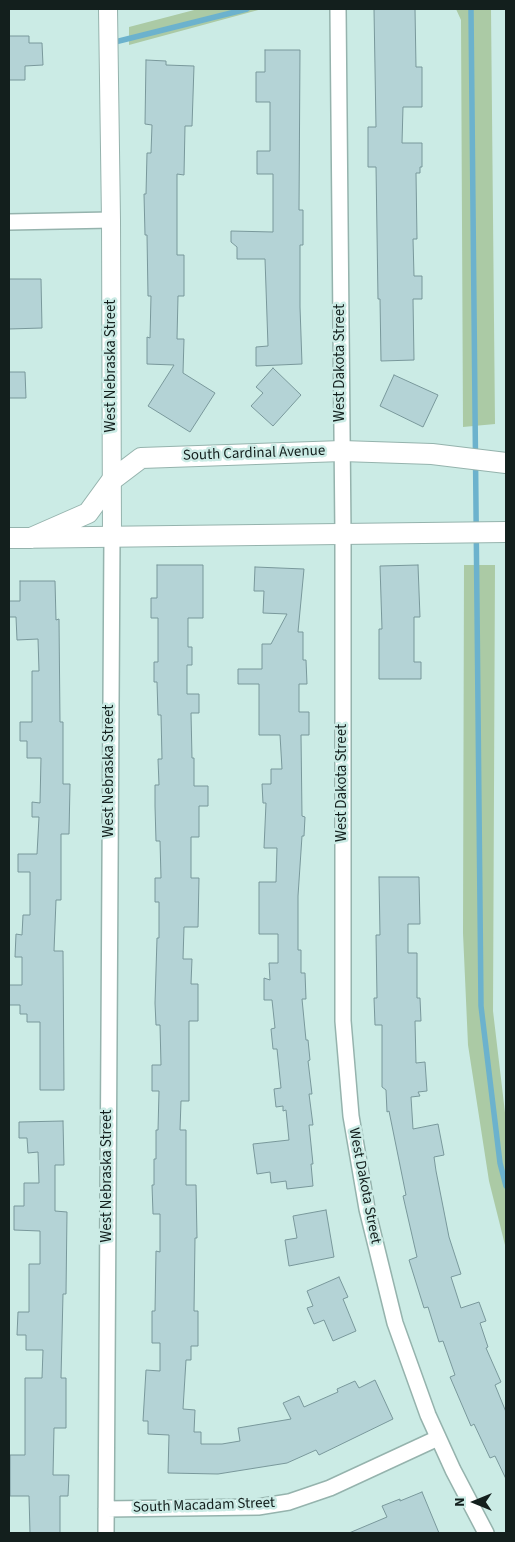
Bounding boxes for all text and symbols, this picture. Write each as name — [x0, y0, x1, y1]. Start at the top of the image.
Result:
street label: West Nebraska Street — [103, 300, 121, 432]
street label: West Dakota Street — [332, 304, 350, 422]
street label: South Cardinal Avenue — [182, 443, 326, 465]
street label: West Nebraska Street — [101, 705, 119, 837]
street label: West Dakota Street — [334, 724, 352, 842]
street label: West Nebraska Street — [99, 1110, 117, 1242]
street label: West Dakota Street — [344, 1126, 384, 1246]
north arrow — [450, 1477, 500, 1527]
street label: South Macadam Street — [133, 1495, 275, 1517]
text: N — [450, 1497, 470, 1507]

